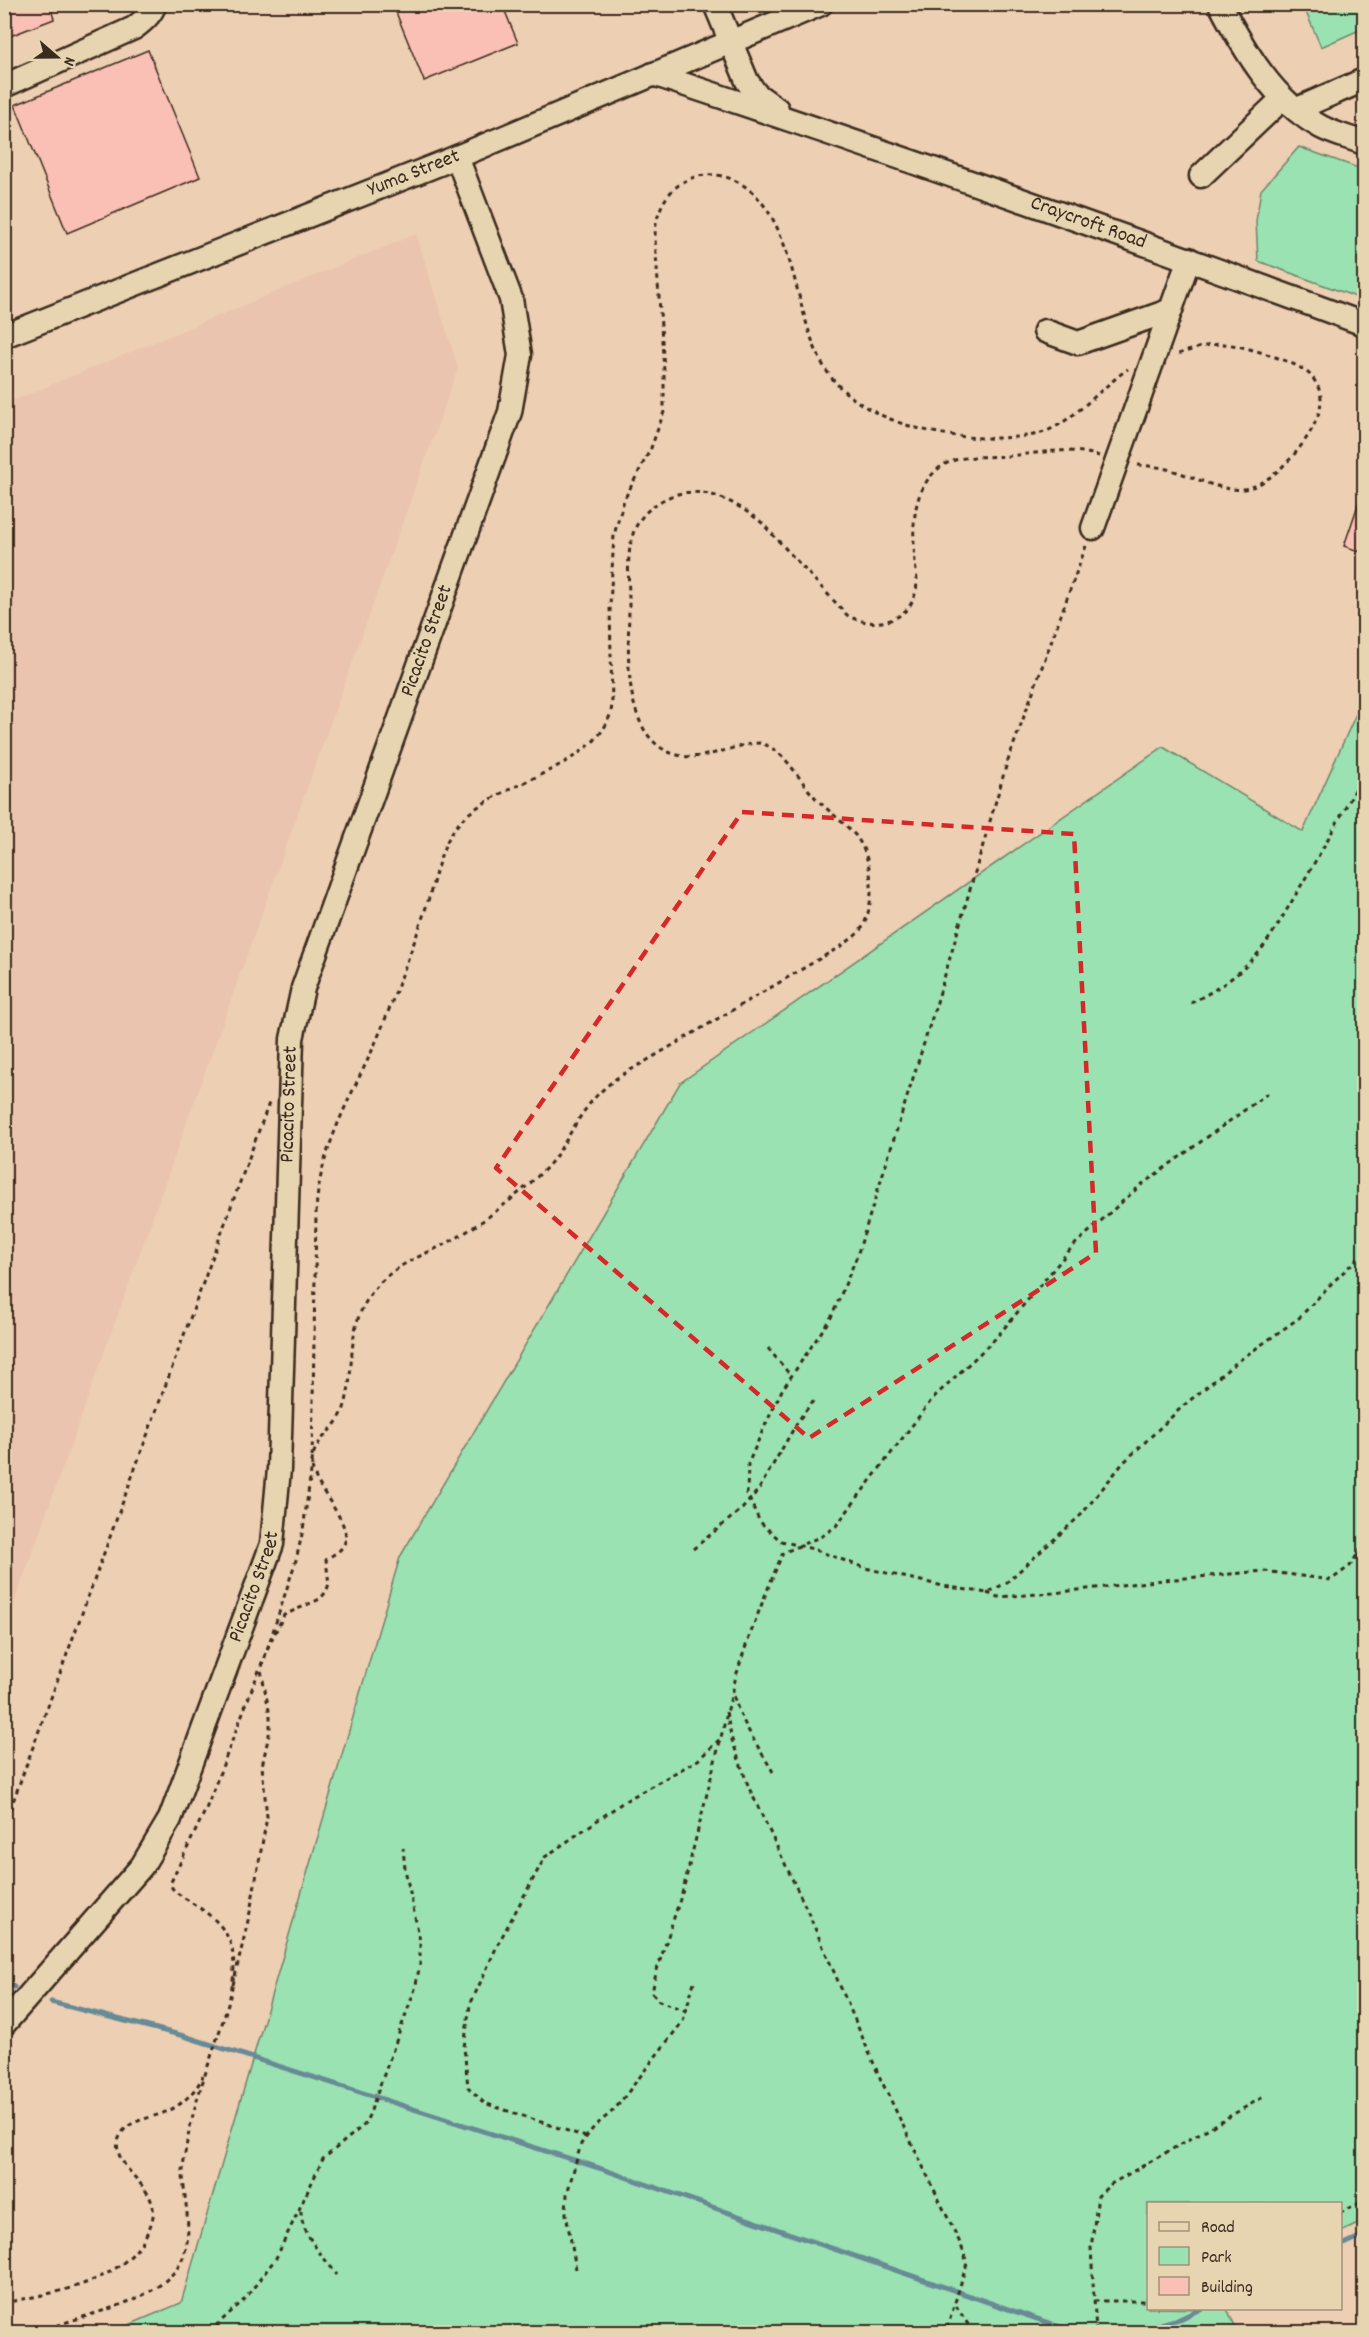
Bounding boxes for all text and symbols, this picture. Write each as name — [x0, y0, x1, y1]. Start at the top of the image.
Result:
north arrow — [27, 27, 87, 87]
text: N — [57, 54, 81, 69]
street label: Yuma Street — [364, 142, 465, 206]
street label: Craycroft Road — [1026, 189, 1150, 258]
street label: Picacito Street — [394, 581, 462, 701]
street label: Picacito Street — [273, 1045, 307, 1163]
street label: Picacito Street — [222, 1530, 288, 1647]
legend — [1147, 2202, 1342, 2310]
text: Road — [1201, 2216, 1235, 2241]
text: Park — [1201, 2246, 1232, 2271]
text: Building — [1201, 2276, 1253, 2301]

